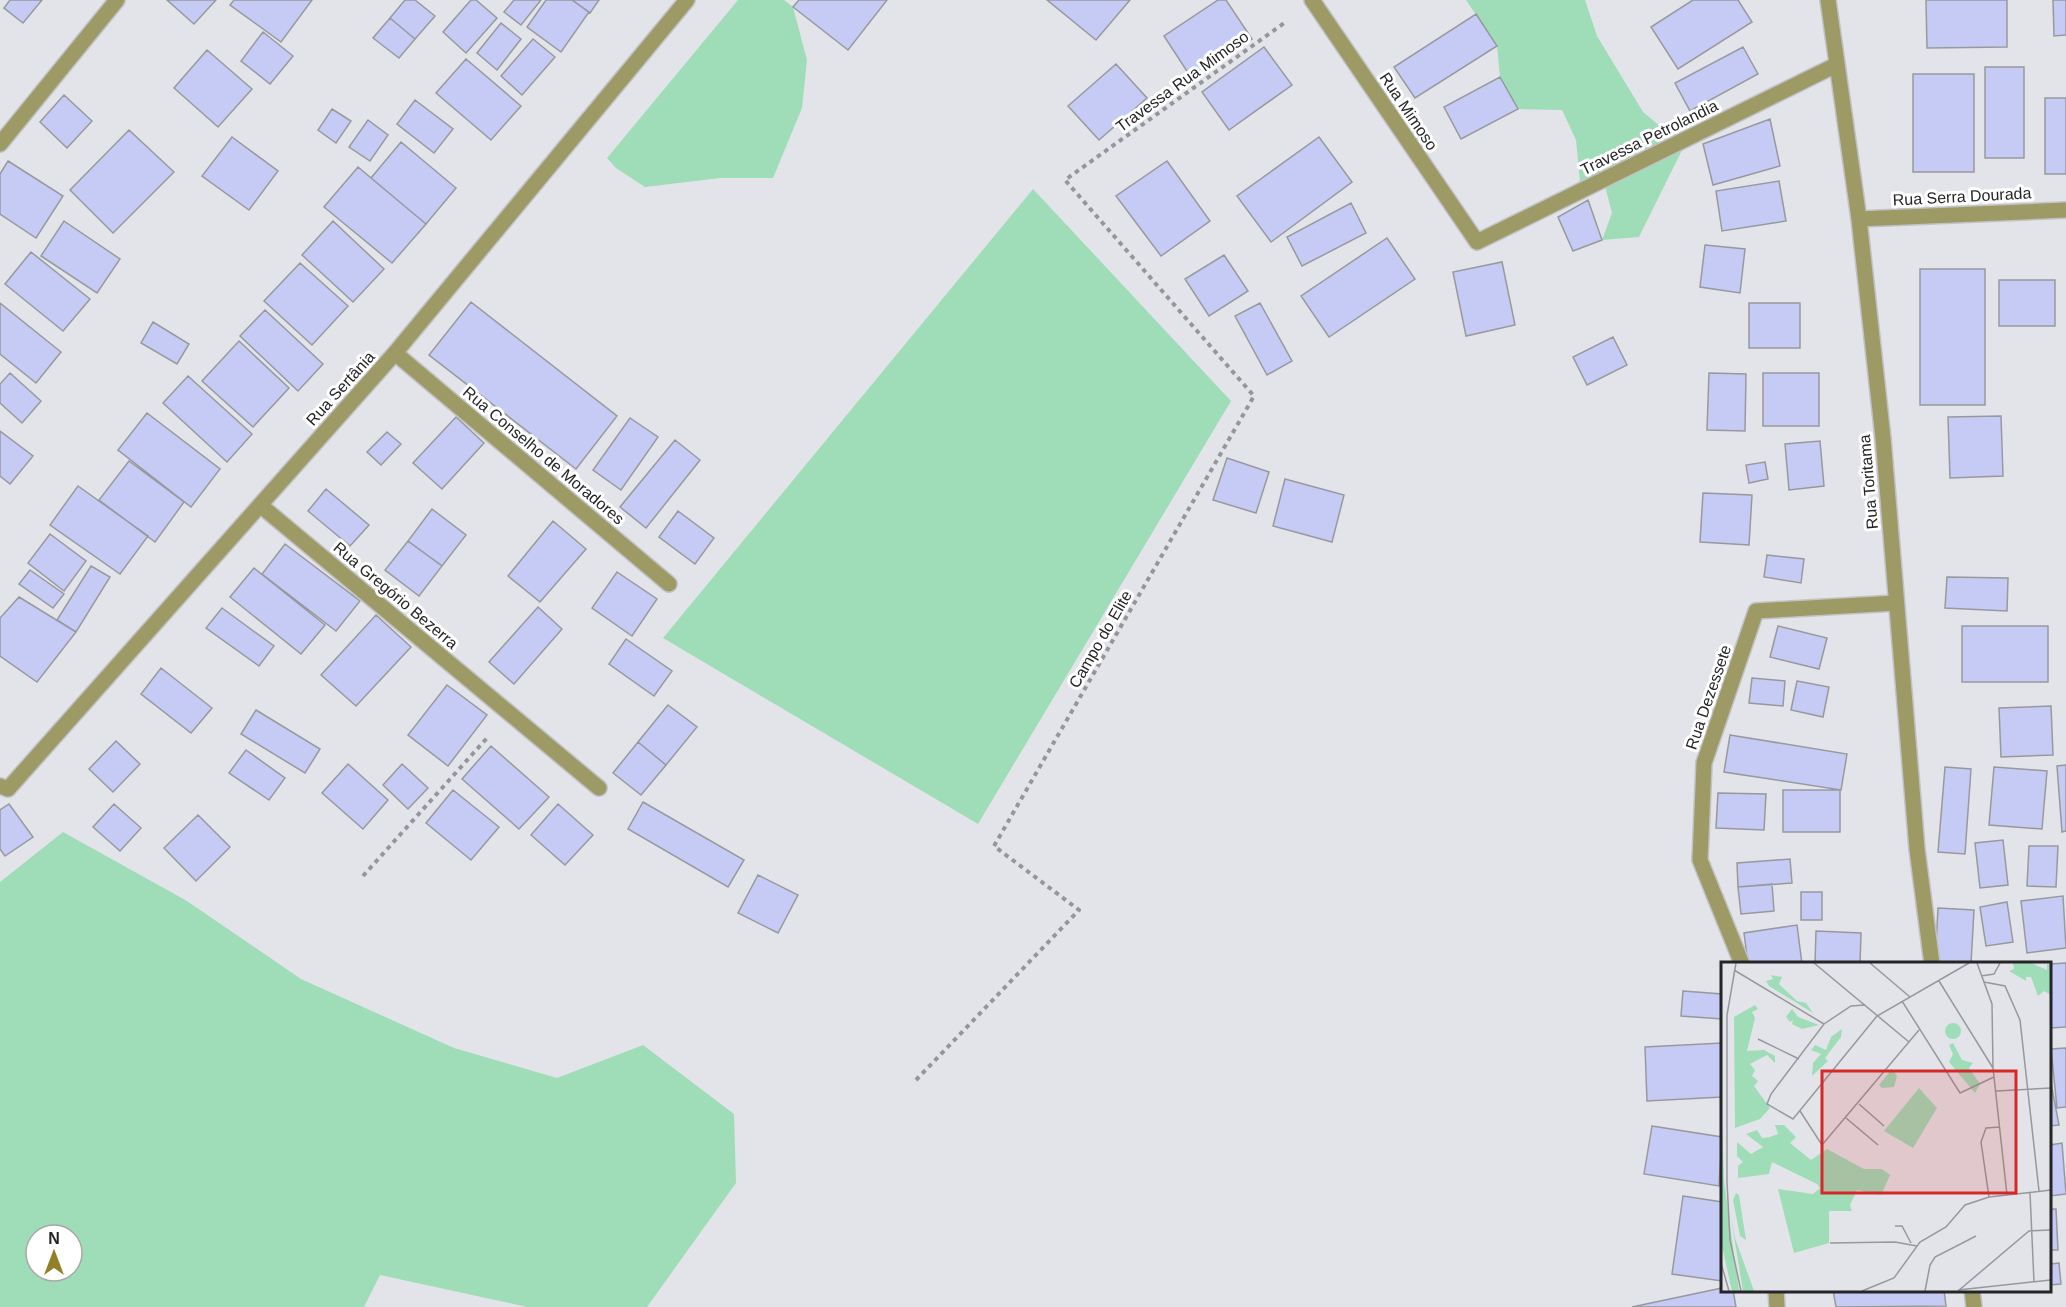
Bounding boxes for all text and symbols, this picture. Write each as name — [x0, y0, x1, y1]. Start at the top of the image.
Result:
street label: Travessa Rua Mimoso — [1113, 28, 1252, 135]
street label: Rua Mimoso — [1376, 69, 1441, 153]
street label: Travessa Petrolandia — [1578, 97, 1721, 178]
street label: Rua Serra Dourada — [1892, 184, 2032, 209]
street label: Rua Sertânia — [303, 348, 378, 429]
street label: Rua Conselho de Moradores — [460, 383, 627, 528]
street label: Rua Toritama — [1856, 434, 1881, 530]
street label: Rua Gregório Bezerra — [330, 539, 461, 652]
street label: Campo do Elite — [1066, 588, 1135, 691]
street label: Rua Dezessete — [1683, 643, 1734, 752]
inset map — [1721, 962, 2051, 1292]
north arrow — [24, 1223, 84, 1283]
text: N — [48, 1230, 60, 1247]

